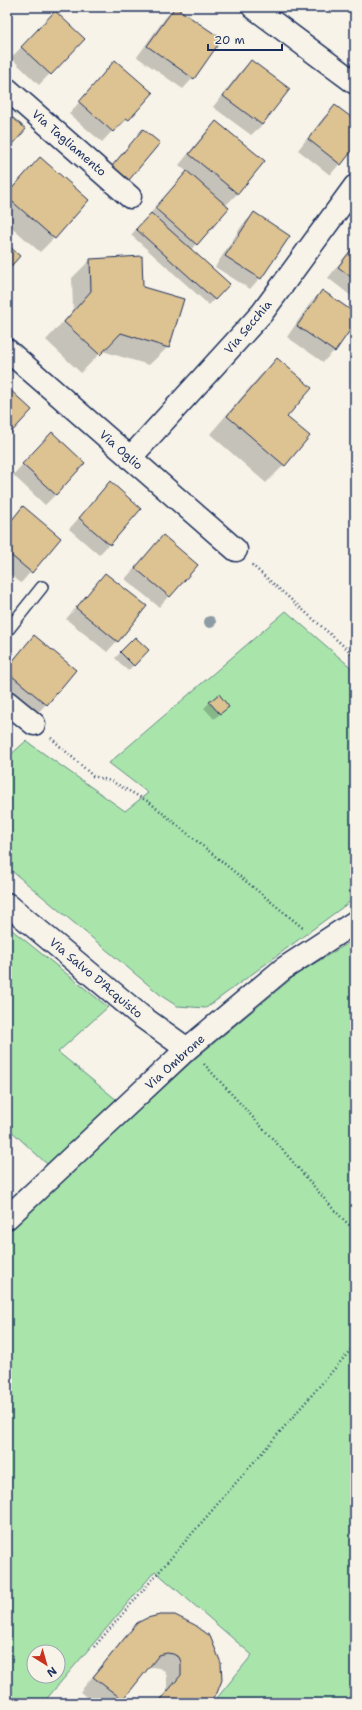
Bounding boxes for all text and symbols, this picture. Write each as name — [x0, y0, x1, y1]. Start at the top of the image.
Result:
scale bar — [208, 26, 282, 52]
text: 20 m — [214, 32, 245, 48]
street label: Via Tagliamento — [28, 106, 110, 180]
street label: Via Secchia — [221, 296, 276, 357]
street label: Via Oglio — [96, 427, 146, 473]
street label: Via Salvo D'Acquisto — [46, 934, 146, 1022]
street label: Via Ombrone — [142, 1031, 208, 1093]
north arrow — [26, 1644, 66, 1684]
text: N — [43, 1663, 60, 1680]

